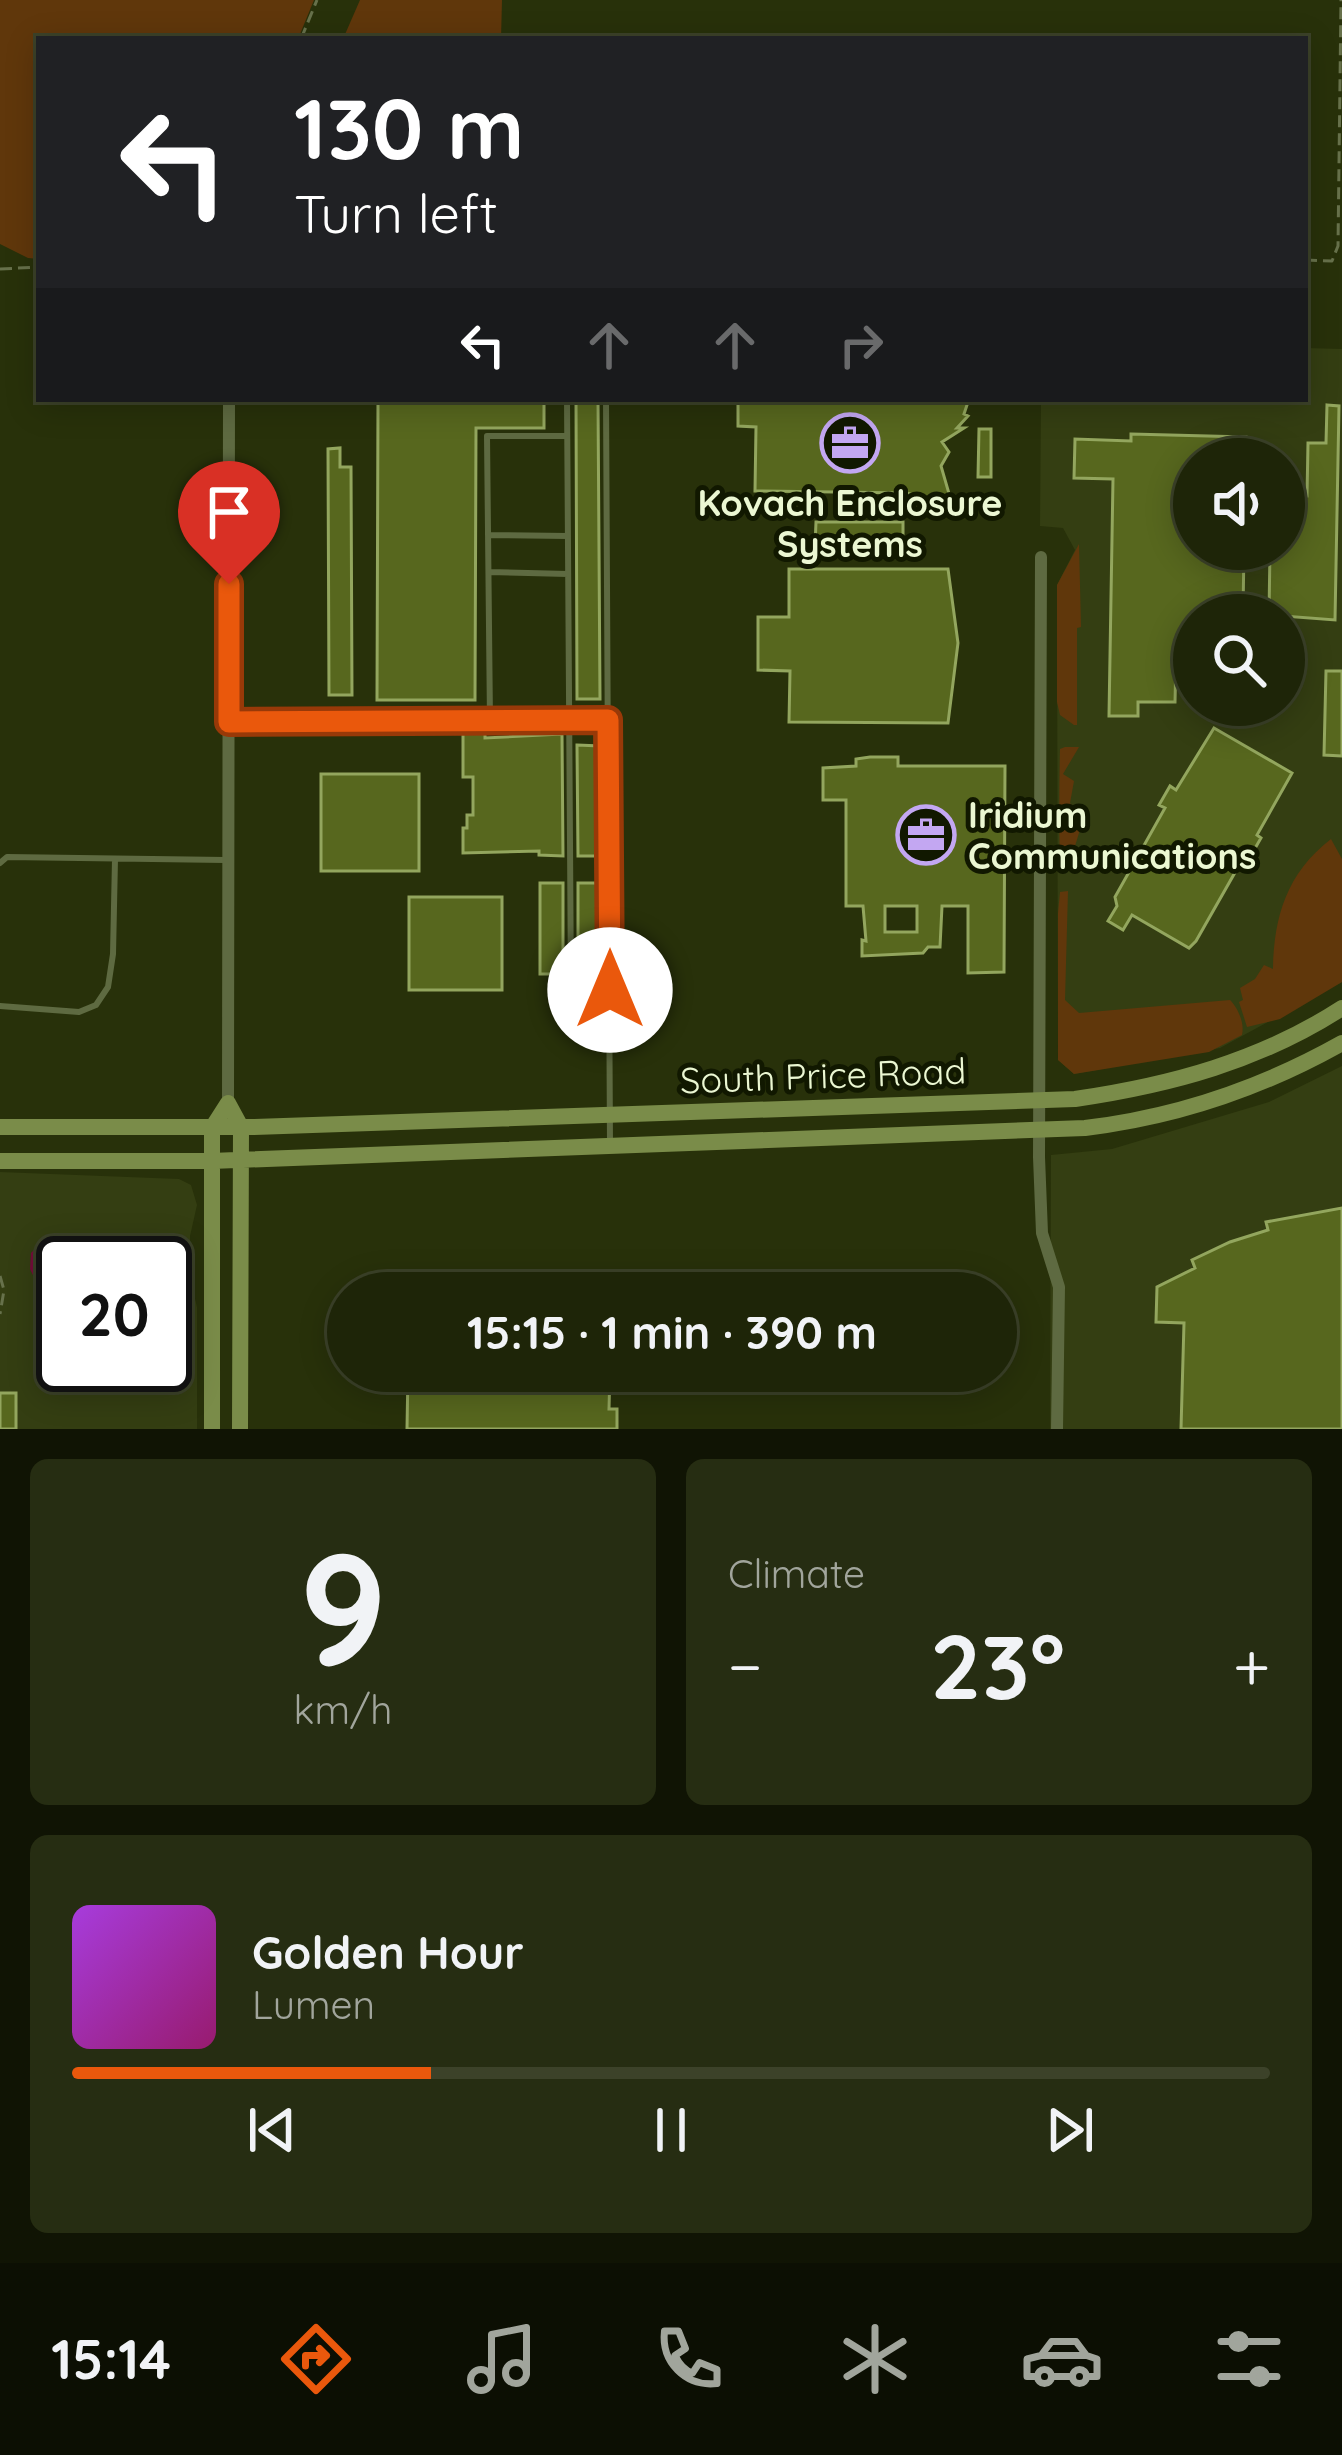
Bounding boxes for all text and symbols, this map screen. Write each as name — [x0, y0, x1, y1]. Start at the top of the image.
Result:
text: 130 m — [294, 75, 524, 180]
icon: left — [96, 84, 252, 240]
text: Turn left — [294, 179, 498, 247]
icon: left — [450, 312, 516, 378]
icon: ahead — [576, 312, 642, 378]
icon: ahead — [702, 312, 768, 378]
icon: right — [828, 312, 894, 378]
office icon: Kovach Enclosure Systems — [819, 412, 881, 474]
map controls — [1173, 438, 1305, 726]
button: sound — [1173, 438, 1305, 570]
pin — [178, 461, 280, 584]
icon: arrive — [196, 479, 262, 545]
place label: Kovach Enclosure Systems — [698, 480, 1002, 566]
button: search — [1173, 594, 1305, 726]
place label: Iridium Communications — [968, 792, 1256, 878]
office icon: Iridium Communications — [895, 804, 957, 866]
position arrow — [547, 927, 673, 1053]
street label: South Price Road — [679, 1048, 967, 1102]
speed limit sign: 20 — [36, 1236, 192, 1392]
text: 15:15 · 1 min · 390 m — [467, 1304, 877, 1360]
text: 9 — [299, 1509, 387, 1704]
text: Climate — [728, 1549, 865, 1598]
text: 23° — [930, 1609, 1065, 1722]
text: − — [728, 1624, 762, 1707]
text: + — [1233, 1624, 1270, 1707]
text: km/h — [294, 1685, 392, 1734]
text: Golden Hour — [252, 1924, 524, 1980]
text: Lumen — [252, 1980, 375, 2029]
icon: previous — [239, 2097, 305, 2163]
icon: pause — [638, 2097, 704, 2163]
icon: next — [1037, 2097, 1103, 2163]
icon: directions — [274, 2317, 358, 2401]
icon: music — [460, 2317, 544, 2401]
icon: phone — [647, 2317, 731, 2401]
icon: climate — [833, 2317, 917, 2401]
icon: car — [1020, 2317, 1104, 2401]
icon: filters — [1207, 2317, 1291, 2401]
text: 15:14 — [51, 2325, 171, 2393]

